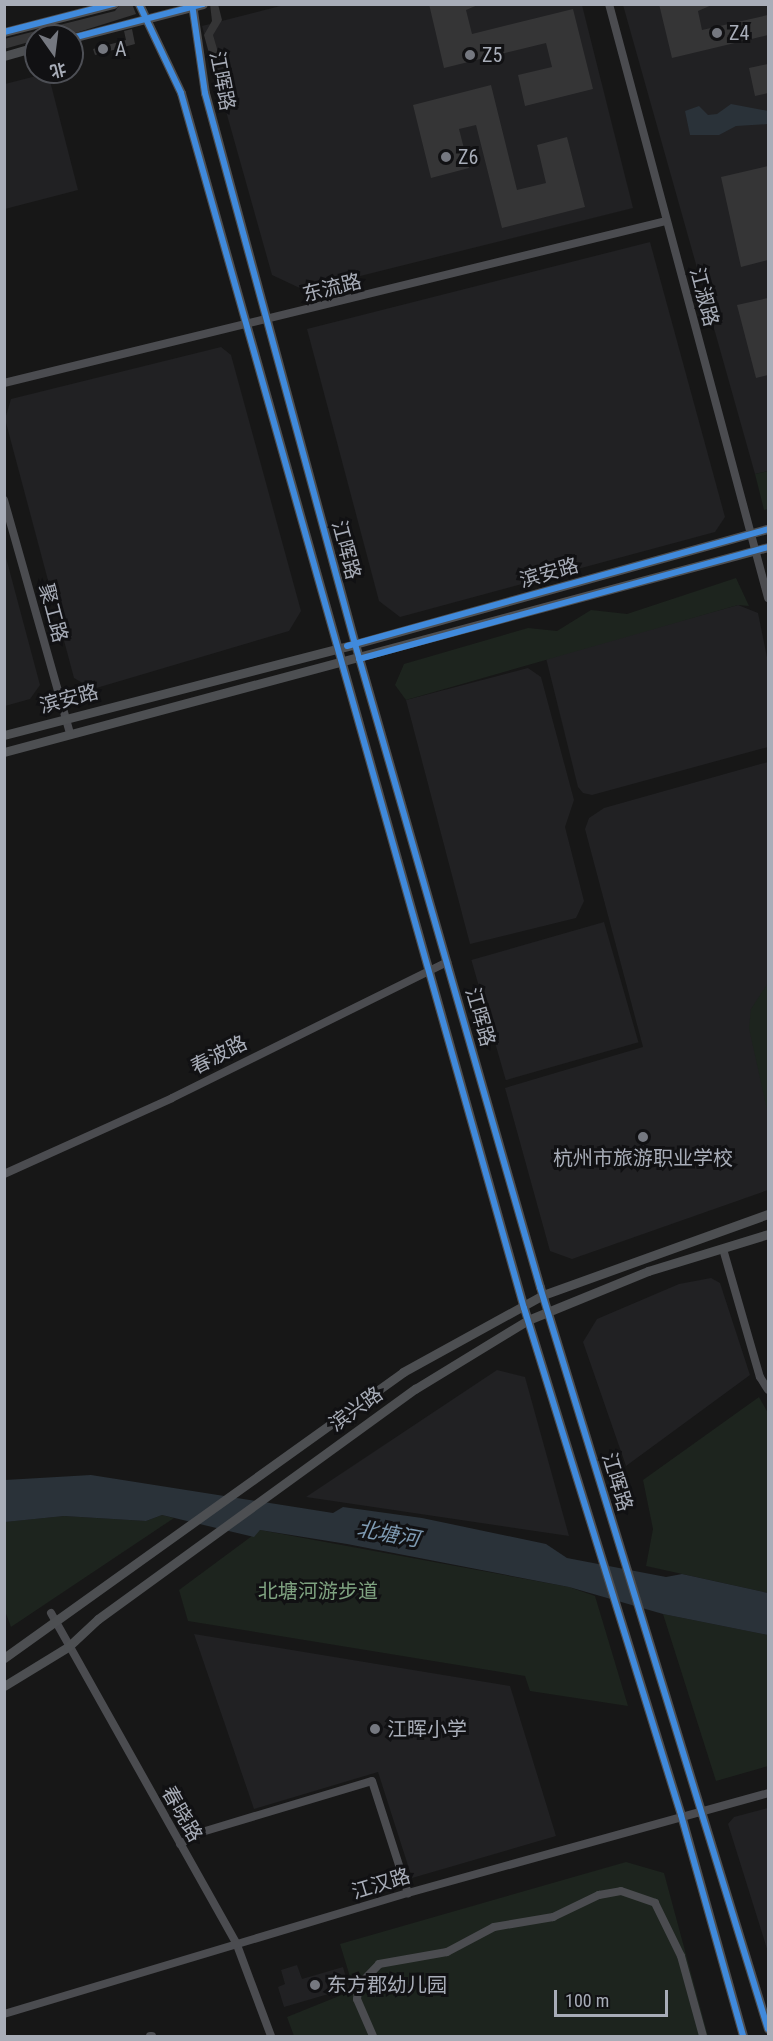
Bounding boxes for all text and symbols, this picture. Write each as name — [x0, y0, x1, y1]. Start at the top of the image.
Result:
place label: Z4 — [729, 21, 749, 45]
north arrow — [24, 24, 84, 84]
marker: Z4 — [710, 26, 724, 40]
place label: A — [115, 37, 127, 61]
marker: A — [96, 42, 110, 56]
place label: Z5 — [482, 43, 502, 67]
marker: Z5 — [463, 48, 477, 62]
street label: 江晖路 — [204, 49, 240, 113]
text: 北 — [48, 59, 68, 81]
place label: Z6 — [458, 145, 478, 169]
marker: Z6 — [439, 150, 453, 164]
street label: 江淑路 — [685, 265, 723, 329]
street label: 东流路 — [300, 269, 364, 307]
street label: 江晖路 — [327, 518, 365, 582]
street label: 滨安路 — [517, 553, 581, 593]
street label: 聚工路 — [34, 581, 72, 645]
street label: 滨安路 — [37, 680, 101, 718]
street label: 江晖路 — [460, 985, 500, 1049]
street label: 春波路 — [187, 1031, 251, 1079]
marker: 杭州市旅游职业学校 — [636, 1130, 650, 1144]
place label: 杭州市旅游职业学校 — [553, 1146, 733, 1170]
street label: 滨兴路 — [325, 1382, 387, 1436]
street label: 江晖路 — [597, 1450, 637, 1514]
water label: 北塘河 — [355, 1516, 421, 1552]
park label: 北塘河游步道 — [258, 1579, 378, 1603]
place label: 江晖小学 — [387, 1717, 467, 1741]
marker: 江晖小学 — [368, 1722, 382, 1736]
street label: 春晓路 — [157, 1782, 207, 1846]
street label: 江汉路 — [349, 1864, 413, 1904]
place label: 东方郡幼儿园 — [327, 1973, 447, 1997]
marker: 东方郡幼儿园 — [308, 1978, 322, 1992]
scale bar — [557, 1978, 671, 2016]
text: 100 m — [565, 1990, 609, 2011]

